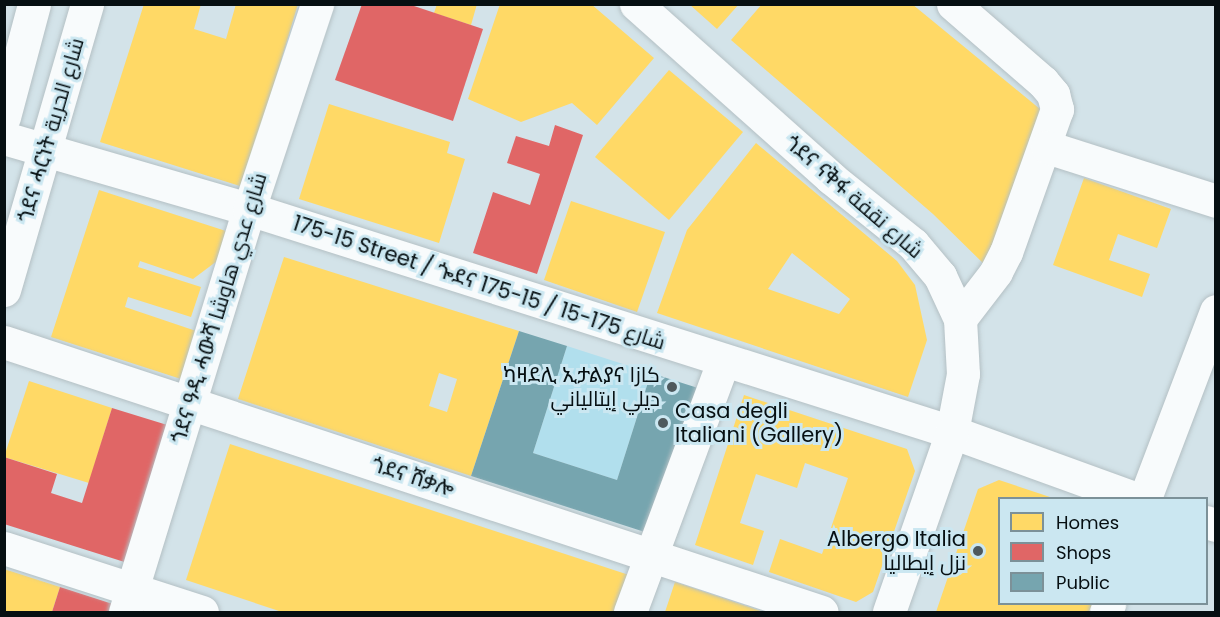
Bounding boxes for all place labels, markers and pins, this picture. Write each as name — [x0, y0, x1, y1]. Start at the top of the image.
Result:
place label: ካዛደሊ ኢታልያና كازا ديلي إيتالياني — [503, 362, 660, 412]
marker: ካዛደሊ ኢታልያና كازا ديلي إيتالياني — [665, 380, 679, 394]
place label: Casa degli Italiani (Gallery) — [675, 398, 843, 448]
marker: Casa degli Italiani (Gallery) — [656, 416, 670, 430]
place label: Albergo Italia نزل إيطاليا — [827, 526, 966, 576]
marker: Albergo Italia نزل إيطاليا — [971, 544, 985, 558]

